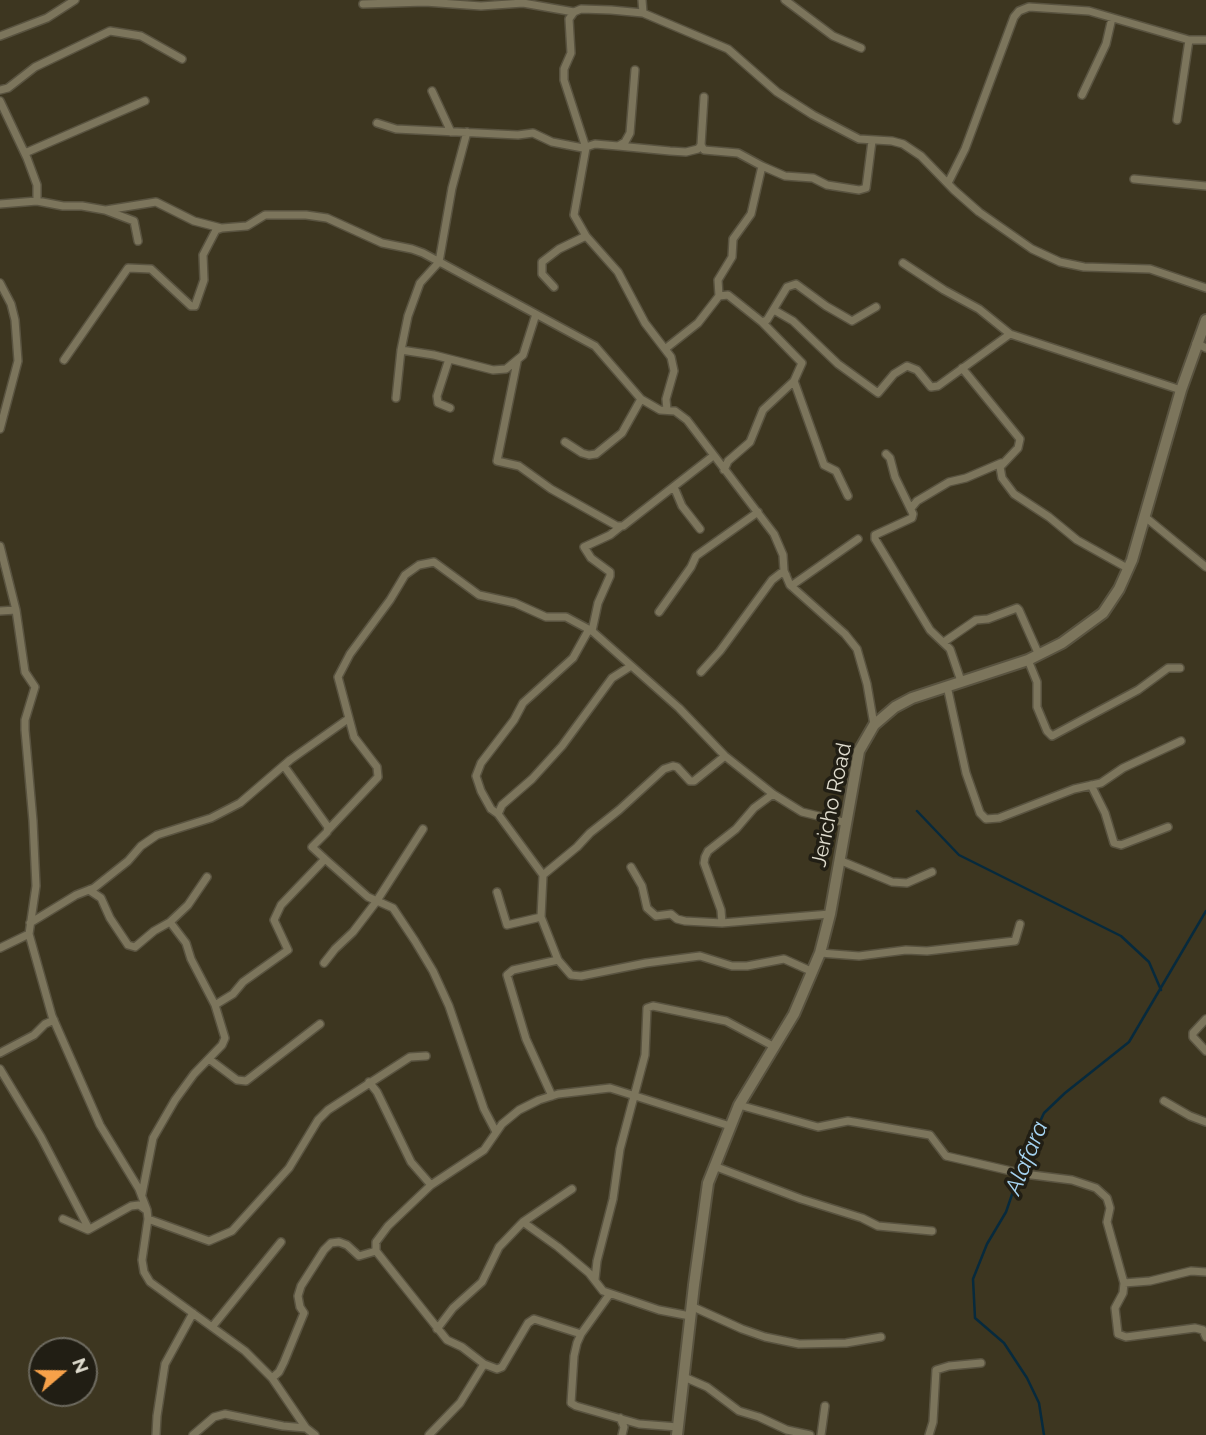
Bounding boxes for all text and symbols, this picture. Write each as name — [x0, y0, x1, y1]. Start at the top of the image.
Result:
street label: Jericho Road — [807, 741, 857, 869]
water label: Alafara — [1000, 1117, 1054, 1199]
north arrow — [28, 1337, 98, 1407]
text: N — [68, 1355, 94, 1376]

